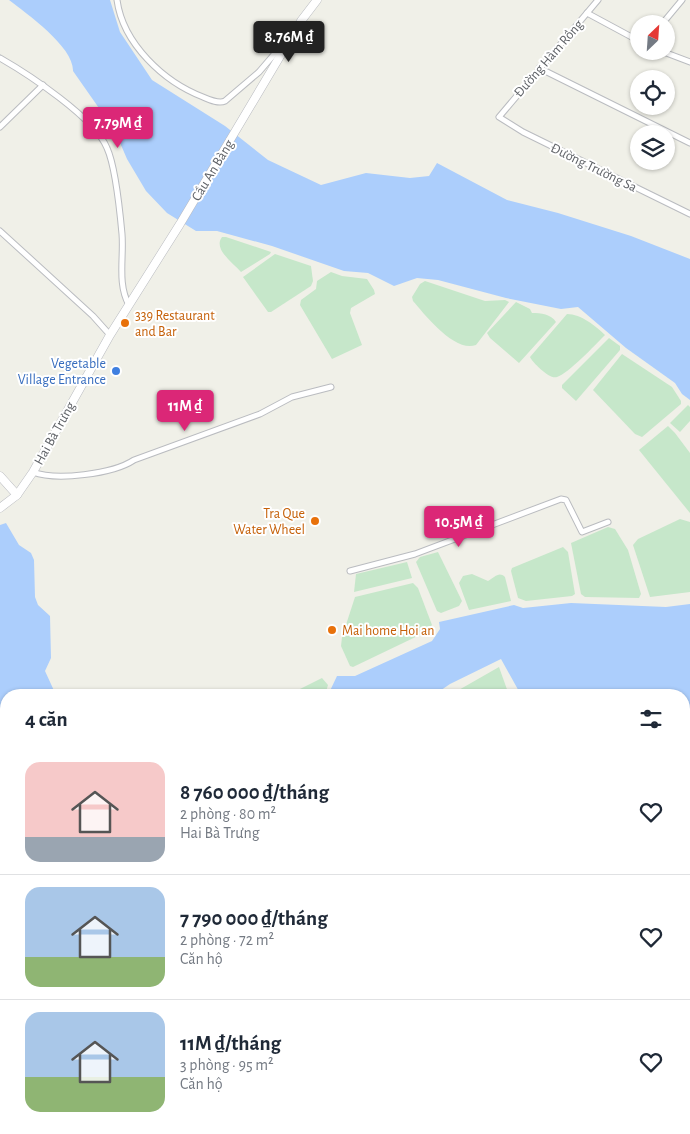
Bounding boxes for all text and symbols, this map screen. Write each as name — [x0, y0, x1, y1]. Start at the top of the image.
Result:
north arrow — [630, 15, 675, 60]
map controls — [630, 15, 675, 170]
street label: Đường Hàm Rồng — [511, 17, 586, 100]
pin: 8.76M ₫ — [243, 20, 335, 63]
text: 8.76M ₫ — [264, 29, 314, 45]
button: locate — [630, 70, 675, 115]
pin: 7.79M ₫ — [72, 106, 164, 149]
text: 7.79M ₫ — [94, 115, 142, 131]
button: layers — [630, 125, 675, 170]
street label: Cầu An Bàng — [188, 137, 237, 204]
street label: Đường Trường Sa — [548, 141, 639, 195]
place label: 339 Restaurant and Bar — [135, 309, 215, 339]
marker: 339 Restaurant and Bar — [119, 317, 131, 329]
place label: Vegetable Village Entrance — [18, 357, 106, 387]
marker: Vegetable Village Entrance — [110, 365, 122, 377]
pin: 11M ₫ — [150, 390, 220, 432]
text: 11M ₫ — [168, 398, 202, 414]
street label: Hai Bà Trưng — [32, 399, 78, 467]
pin: 10.5M ₫ — [413, 506, 505, 548]
place label: Tra Que Water Wheel — [233, 507, 305, 537]
text: 10.5M ₫ — [435, 514, 483, 530]
marker: Tra Que Water Wheel — [309, 515, 321, 527]
marker: Mai home Hoi an — [326, 624, 338, 636]
place label: Mai home Hoi an — [342, 624, 434, 638]
icon: filters — [637, 705, 665, 733]
text: 4 căn — [25, 709, 68, 730]
icon: home — [65, 782, 125, 842]
text: 8 760 000 ₫/tháng — [180, 782, 329, 803]
icon: heart — [637, 798, 665, 826]
text: 2 phòng · 80 m² — [180, 806, 276, 822]
text: Hai Bà Trưng — [180, 825, 260, 841]
icon: home — [65, 907, 125, 967]
text: 7 790 000 ₫/tháng — [180, 908, 328, 929]
icon: heart — [637, 923, 665, 951]
text: 2 phòng · 72 m² — [180, 932, 274, 948]
text: Căn hộ — [180, 951, 223, 967]
icon: home — [65, 1032, 125, 1092]
text: 11M ₫/tháng — [180, 1033, 281, 1054]
icon: heart — [637, 1048, 665, 1076]
text: 3 phòng · 95 m² — [180, 1057, 274, 1073]
text: Căn hộ — [180, 1076, 223, 1092]

